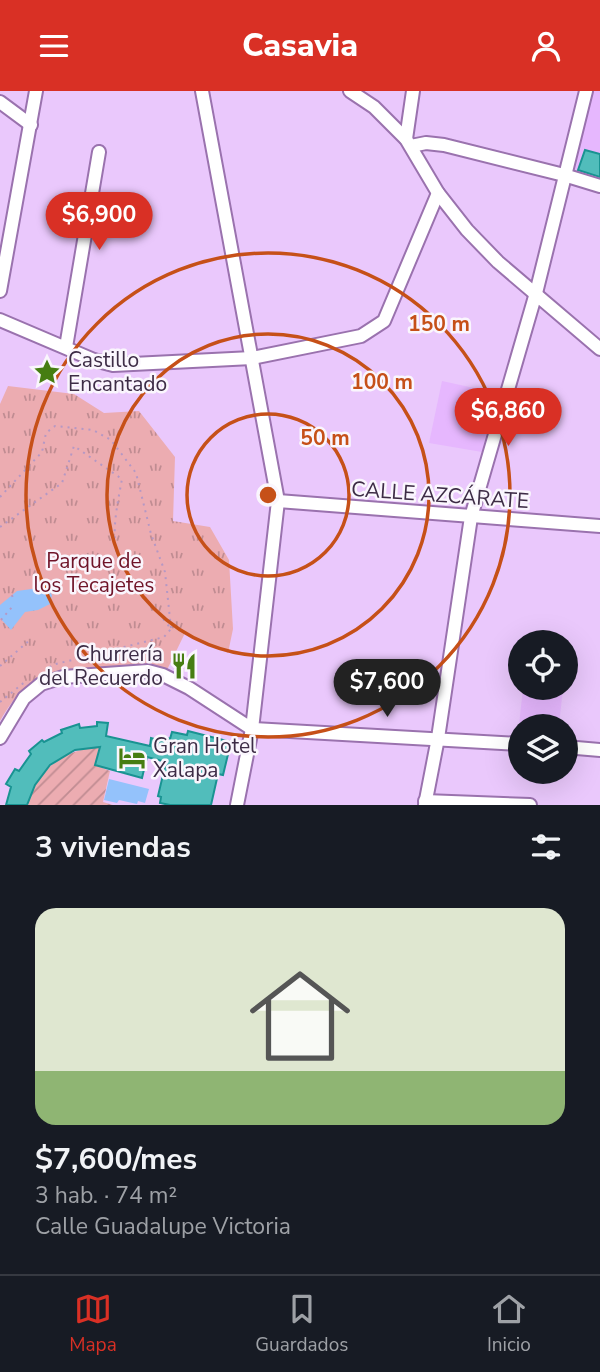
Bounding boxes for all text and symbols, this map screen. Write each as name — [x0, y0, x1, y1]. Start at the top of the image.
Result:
text: Casavia — [242, 24, 358, 67]
icon: menu — [35, 27, 73, 65]
icon: person — [527, 27, 565, 65]
pin: $6,900 — [42, 193, 156, 252]
text: $6,900 — [62, 199, 136, 230]
text: 150 m — [408, 310, 470, 338]
place label: Castillo Encantado — [68, 346, 167, 398]
place icon: Castillo Encantado — [32, 357, 62, 387]
text: 100 m — [351, 368, 413, 396]
pin: $6,860 — [451, 389, 565, 448]
text: $6,860 — [471, 395, 545, 426]
text: 50 m — [300, 424, 350, 452]
street label: CALLE AZCÁRATE — [350, 475, 530, 515]
centre of rings — [256, 483, 280, 507]
park label: Parque de los Tecajetes — [34, 547, 154, 599]
map controls — [508, 630, 578, 784]
button: locate — [508, 630, 578, 700]
place label: Churrería del Recuerdo — [39, 640, 163, 692]
restaurant icon: Churrería del Recuerdo — [169, 651, 199, 681]
pin: $7,600 — [330, 659, 444, 719]
text: $7,600 — [350, 666, 424, 697]
button: layers — [508, 714, 578, 784]
place label: Gran Hotel Xalapa — [153, 732, 257, 784]
hotel icon: Gran Hotel Xalapa — [117, 743, 147, 773]
text: 3 viviendas — [35, 827, 191, 868]
icon: filters — [527, 828, 565, 866]
icon: home — [237, 953, 363, 1079]
text: $7,600/mes — [35, 1139, 197, 1180]
text: 3 hab. · 74 m² — [35, 1180, 177, 1211]
text: Calle Guadalupe Victoria — [35, 1211, 291, 1242]
tab: Mapa — [69, 1290, 117, 1358]
tab: Guardados — [255, 1290, 348, 1358]
tab: Inicio — [487, 1290, 531, 1358]

